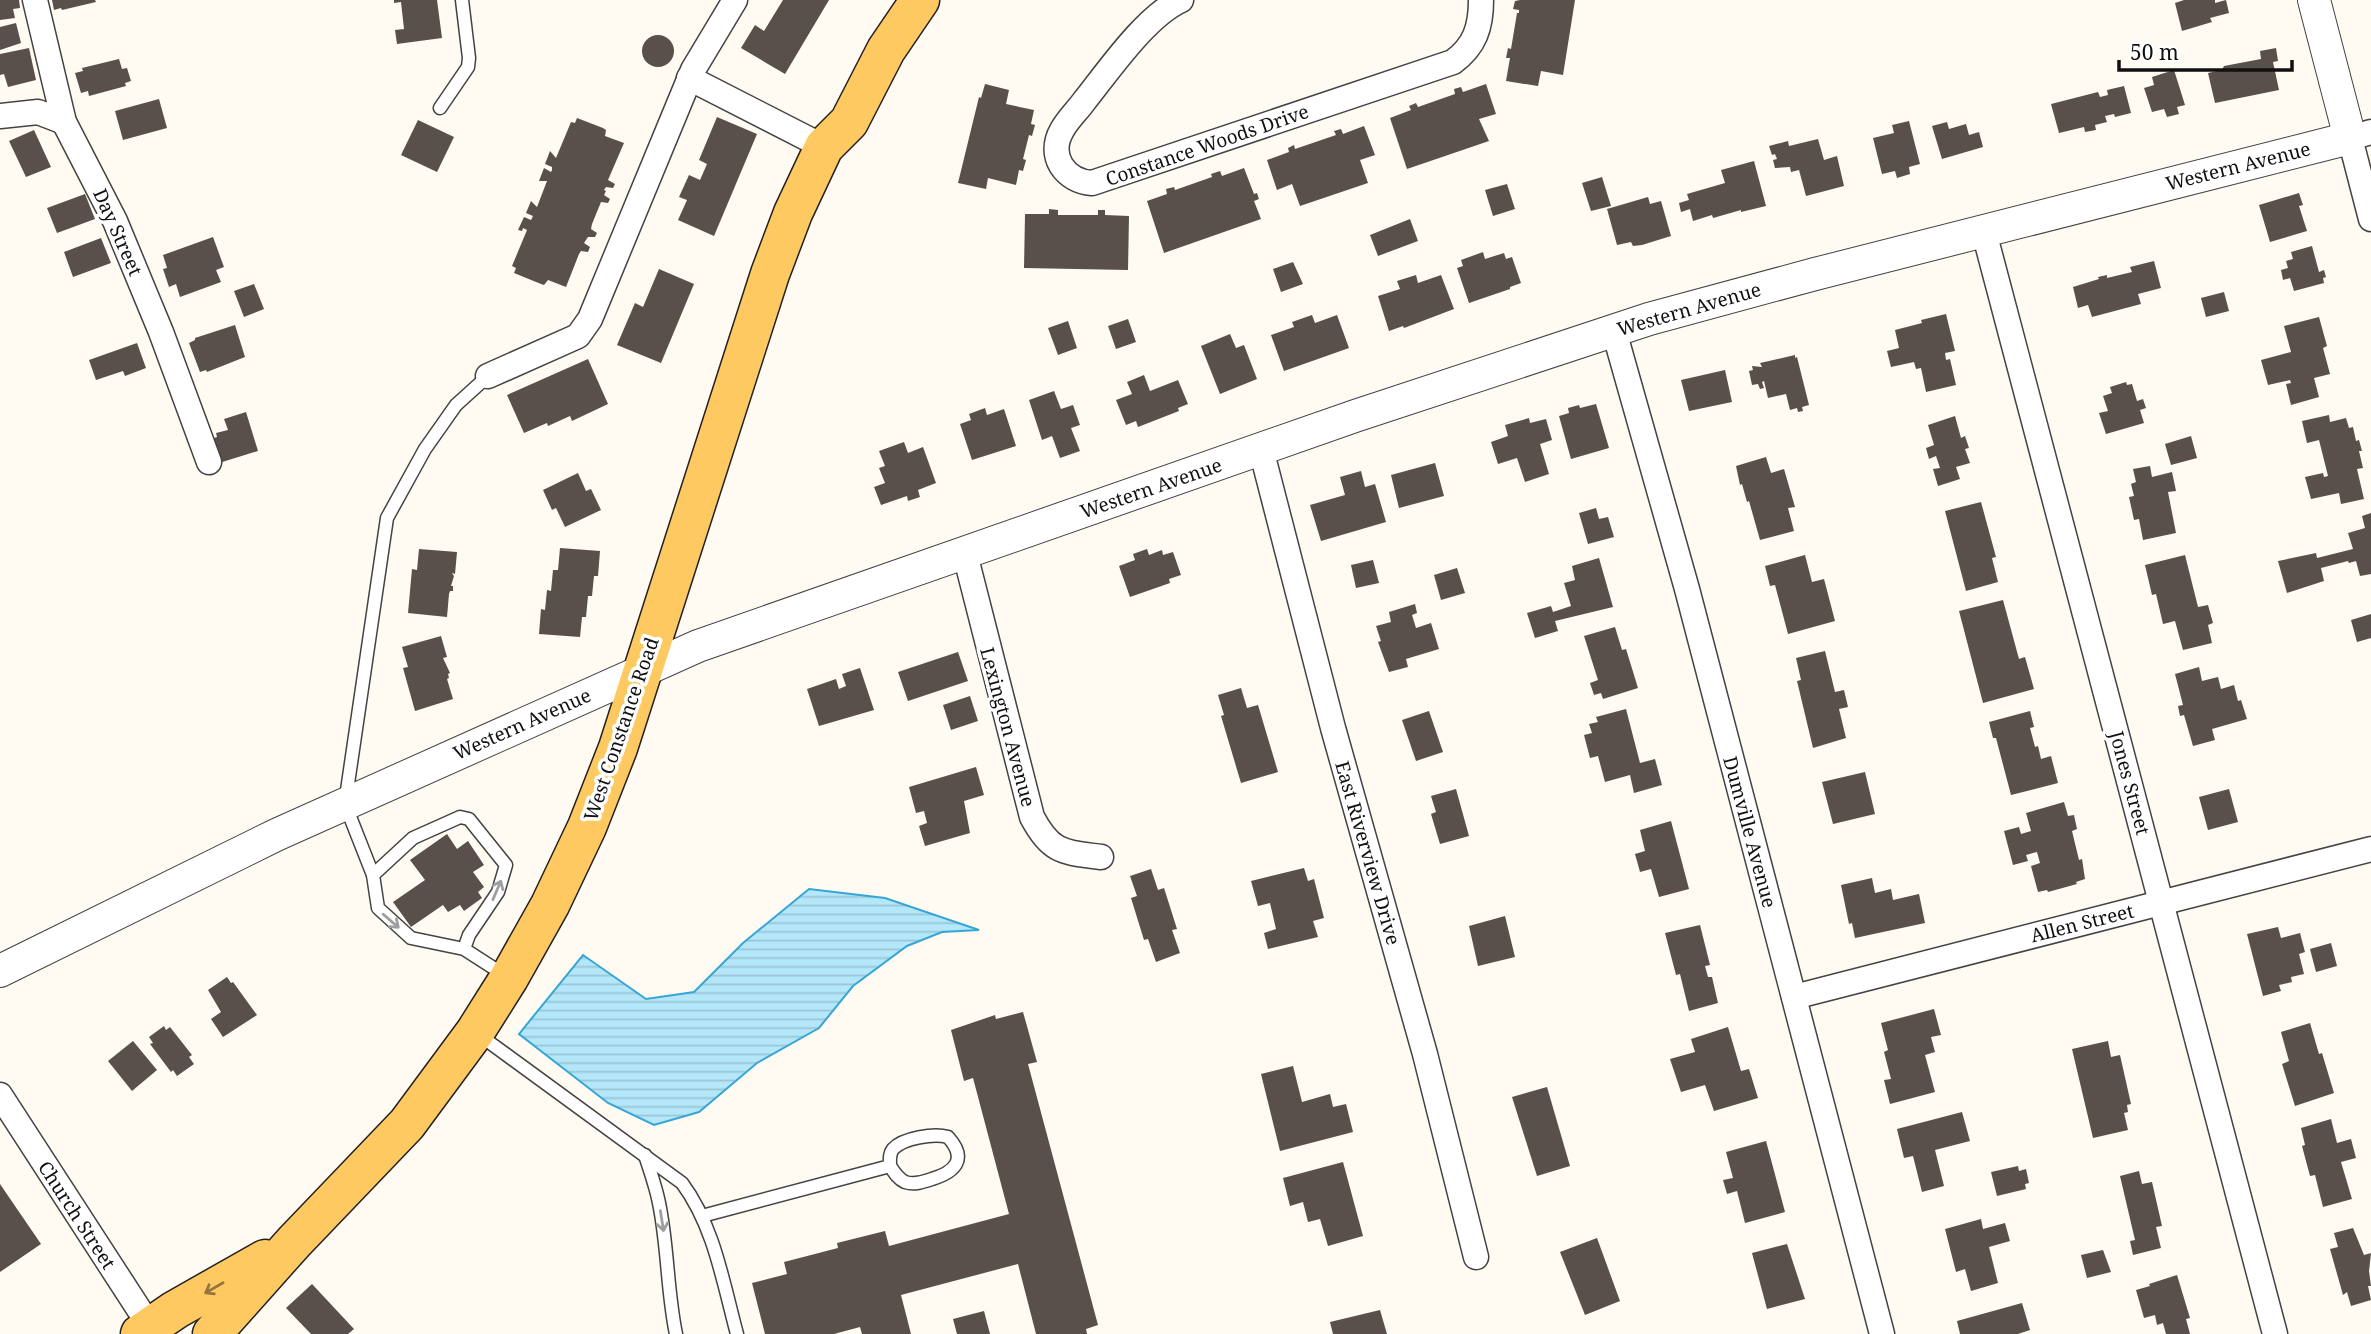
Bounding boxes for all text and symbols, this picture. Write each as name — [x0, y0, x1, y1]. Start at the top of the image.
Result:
scale bar — [2119, 28, 2292, 72]
text: 50 m — [2130, 38, 2179, 66]
street label: Constance Woods Drive — [1102, 98, 1312, 192]
street label: Western Avenue — [2163, 135, 2313, 197]
street label: Day Street — [87, 184, 149, 280]
street label: Western Avenue — [1614, 276, 1764, 342]
street label: Western Avenue — [1077, 452, 1225, 524]
street label: West Constance Road — [577, 633, 665, 824]
street label: Lexington Avenue — [974, 644, 1042, 810]
street label: Western Avenue — [449, 682, 595, 766]
street label: Jones Street — [2103, 727, 2156, 838]
street label: Dumville Avenue — [1717, 753, 1783, 911]
street label: East Riverview Drive — [1329, 758, 1407, 948]
one-way arrow — [492, 880, 505, 901]
street label: Allen Street — [2028, 898, 2137, 948]
one-way arrow — [382, 913, 400, 929]
street label: Church Street — [32, 1156, 122, 1274]
one-way arrow — [656, 1209, 669, 1232]
one-way arrow — [204, 1281, 224, 1295]

